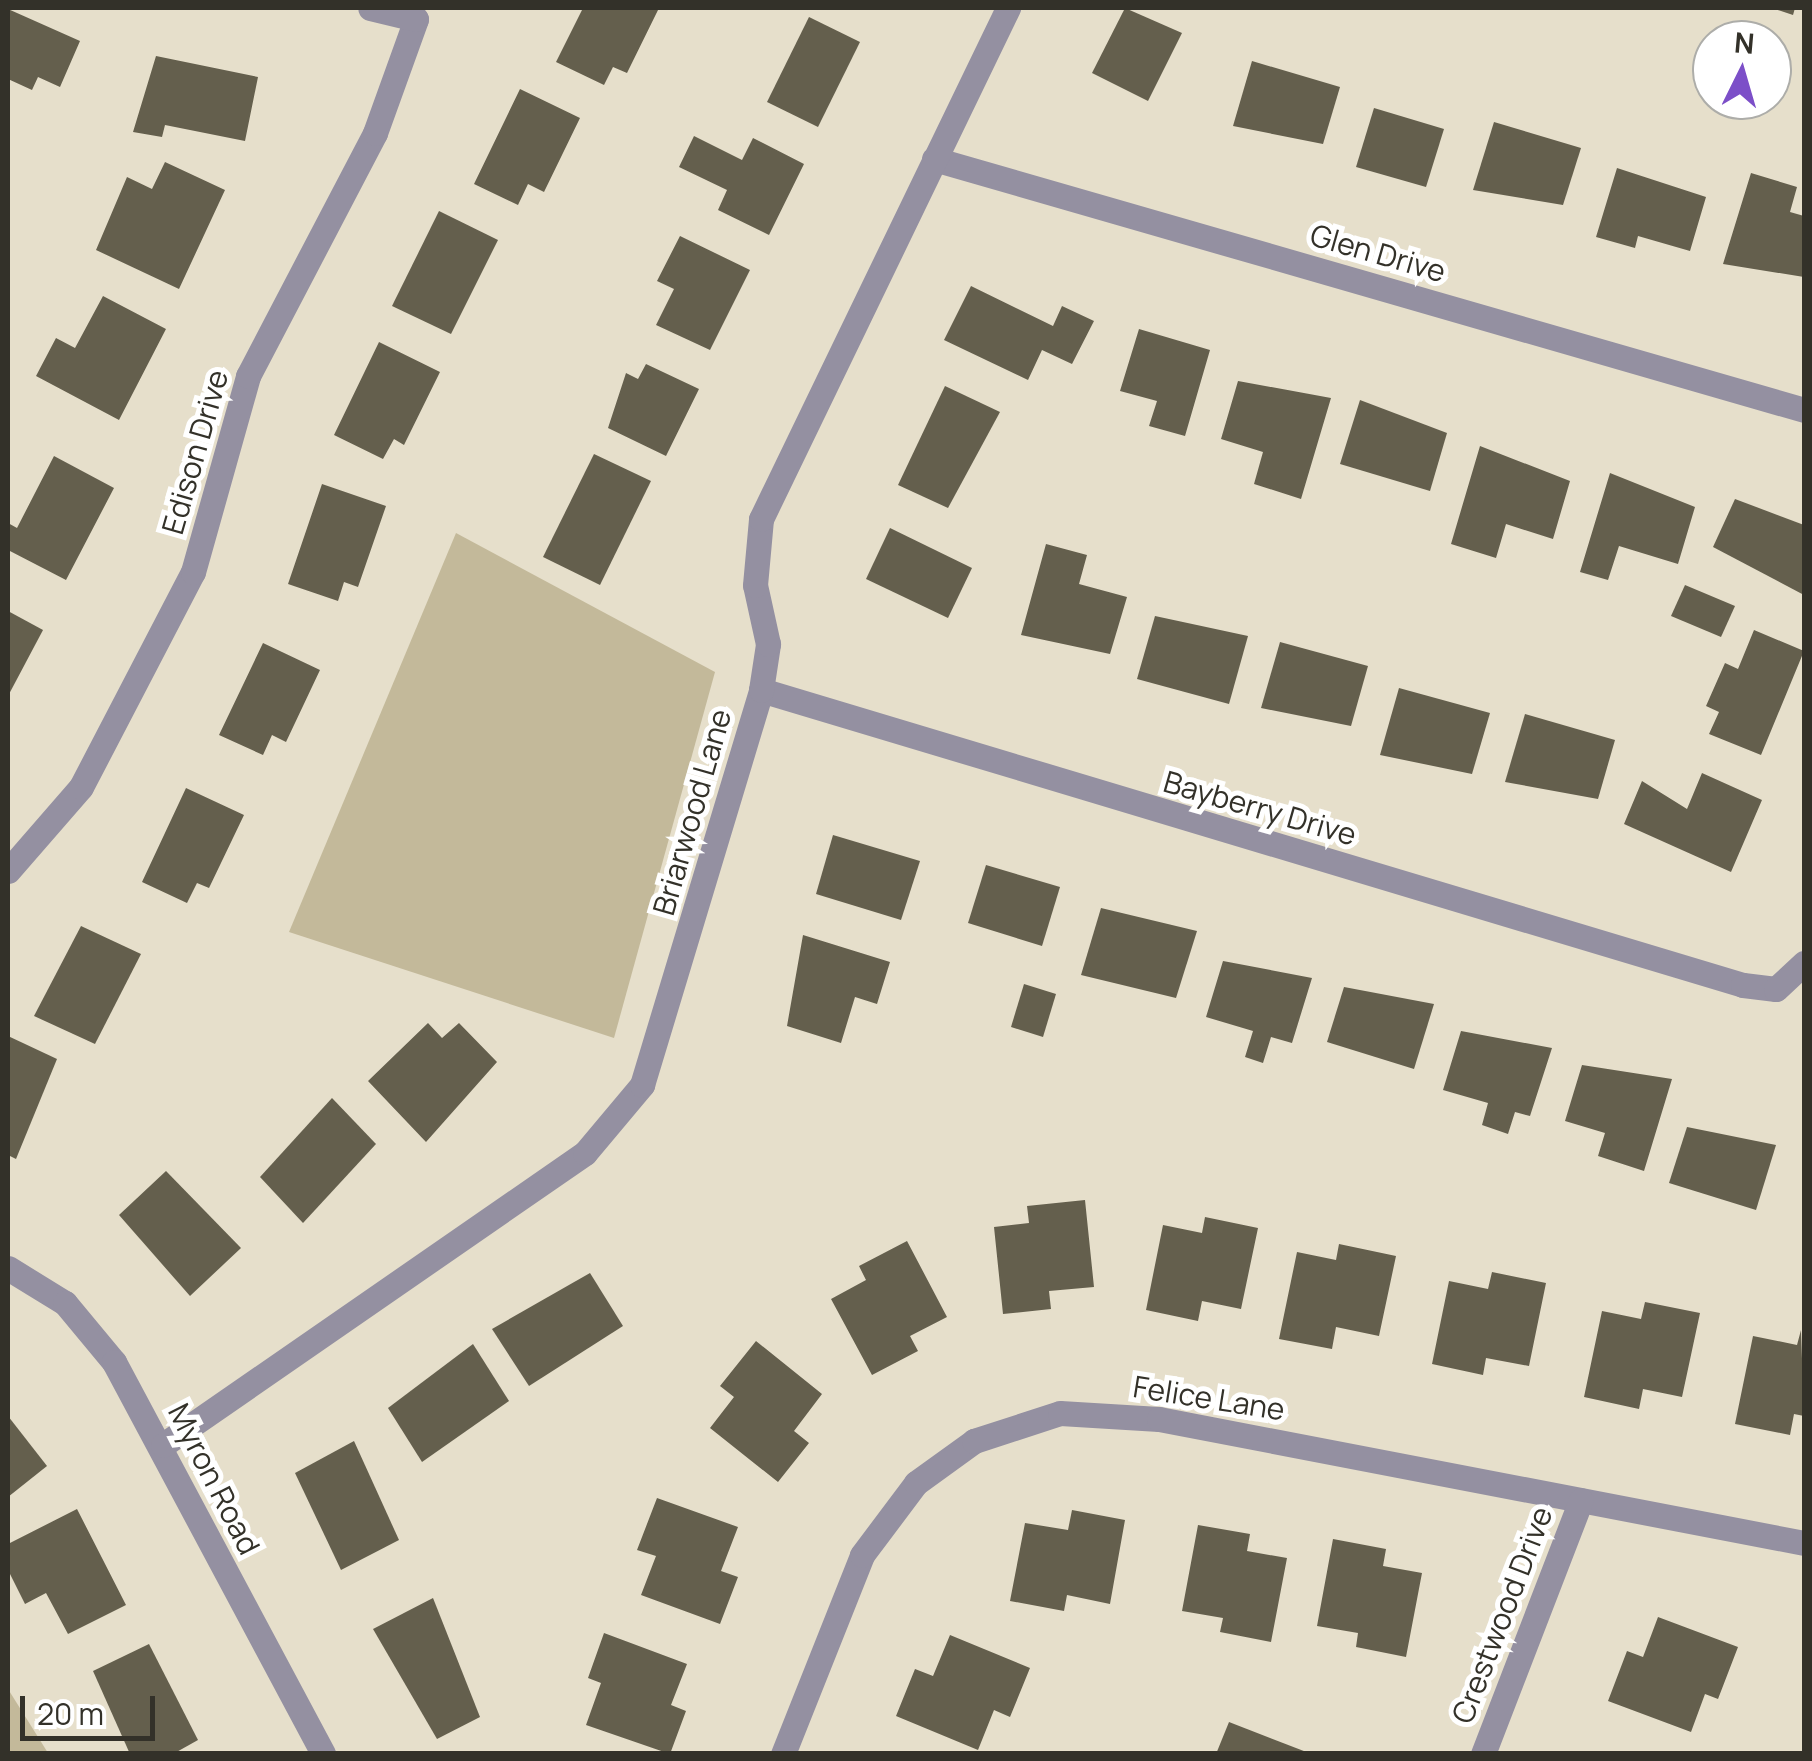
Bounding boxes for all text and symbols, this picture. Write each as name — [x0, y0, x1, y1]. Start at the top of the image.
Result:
north arrow — [1692, 20, 1792, 120]
text: N — [1733, 22, 1756, 62]
street label: Glen Drive — [1306, 217, 1450, 289]
street label: Edison Drive — [154, 366, 236, 538]
street label: Briarwood Lane — [645, 705, 739, 919]
street label: Bayberry Drive — [1160, 763, 1360, 853]
street label: Felice Lane — [1131, 1368, 1287, 1428]
street label: Myron Road — [161, 1398, 267, 1560]
street label: Crestwood Drive — [1444, 1502, 1560, 1728]
scale bar — [25, 1676, 160, 1738]
text: 20 m — [37, 1693, 104, 1734]

